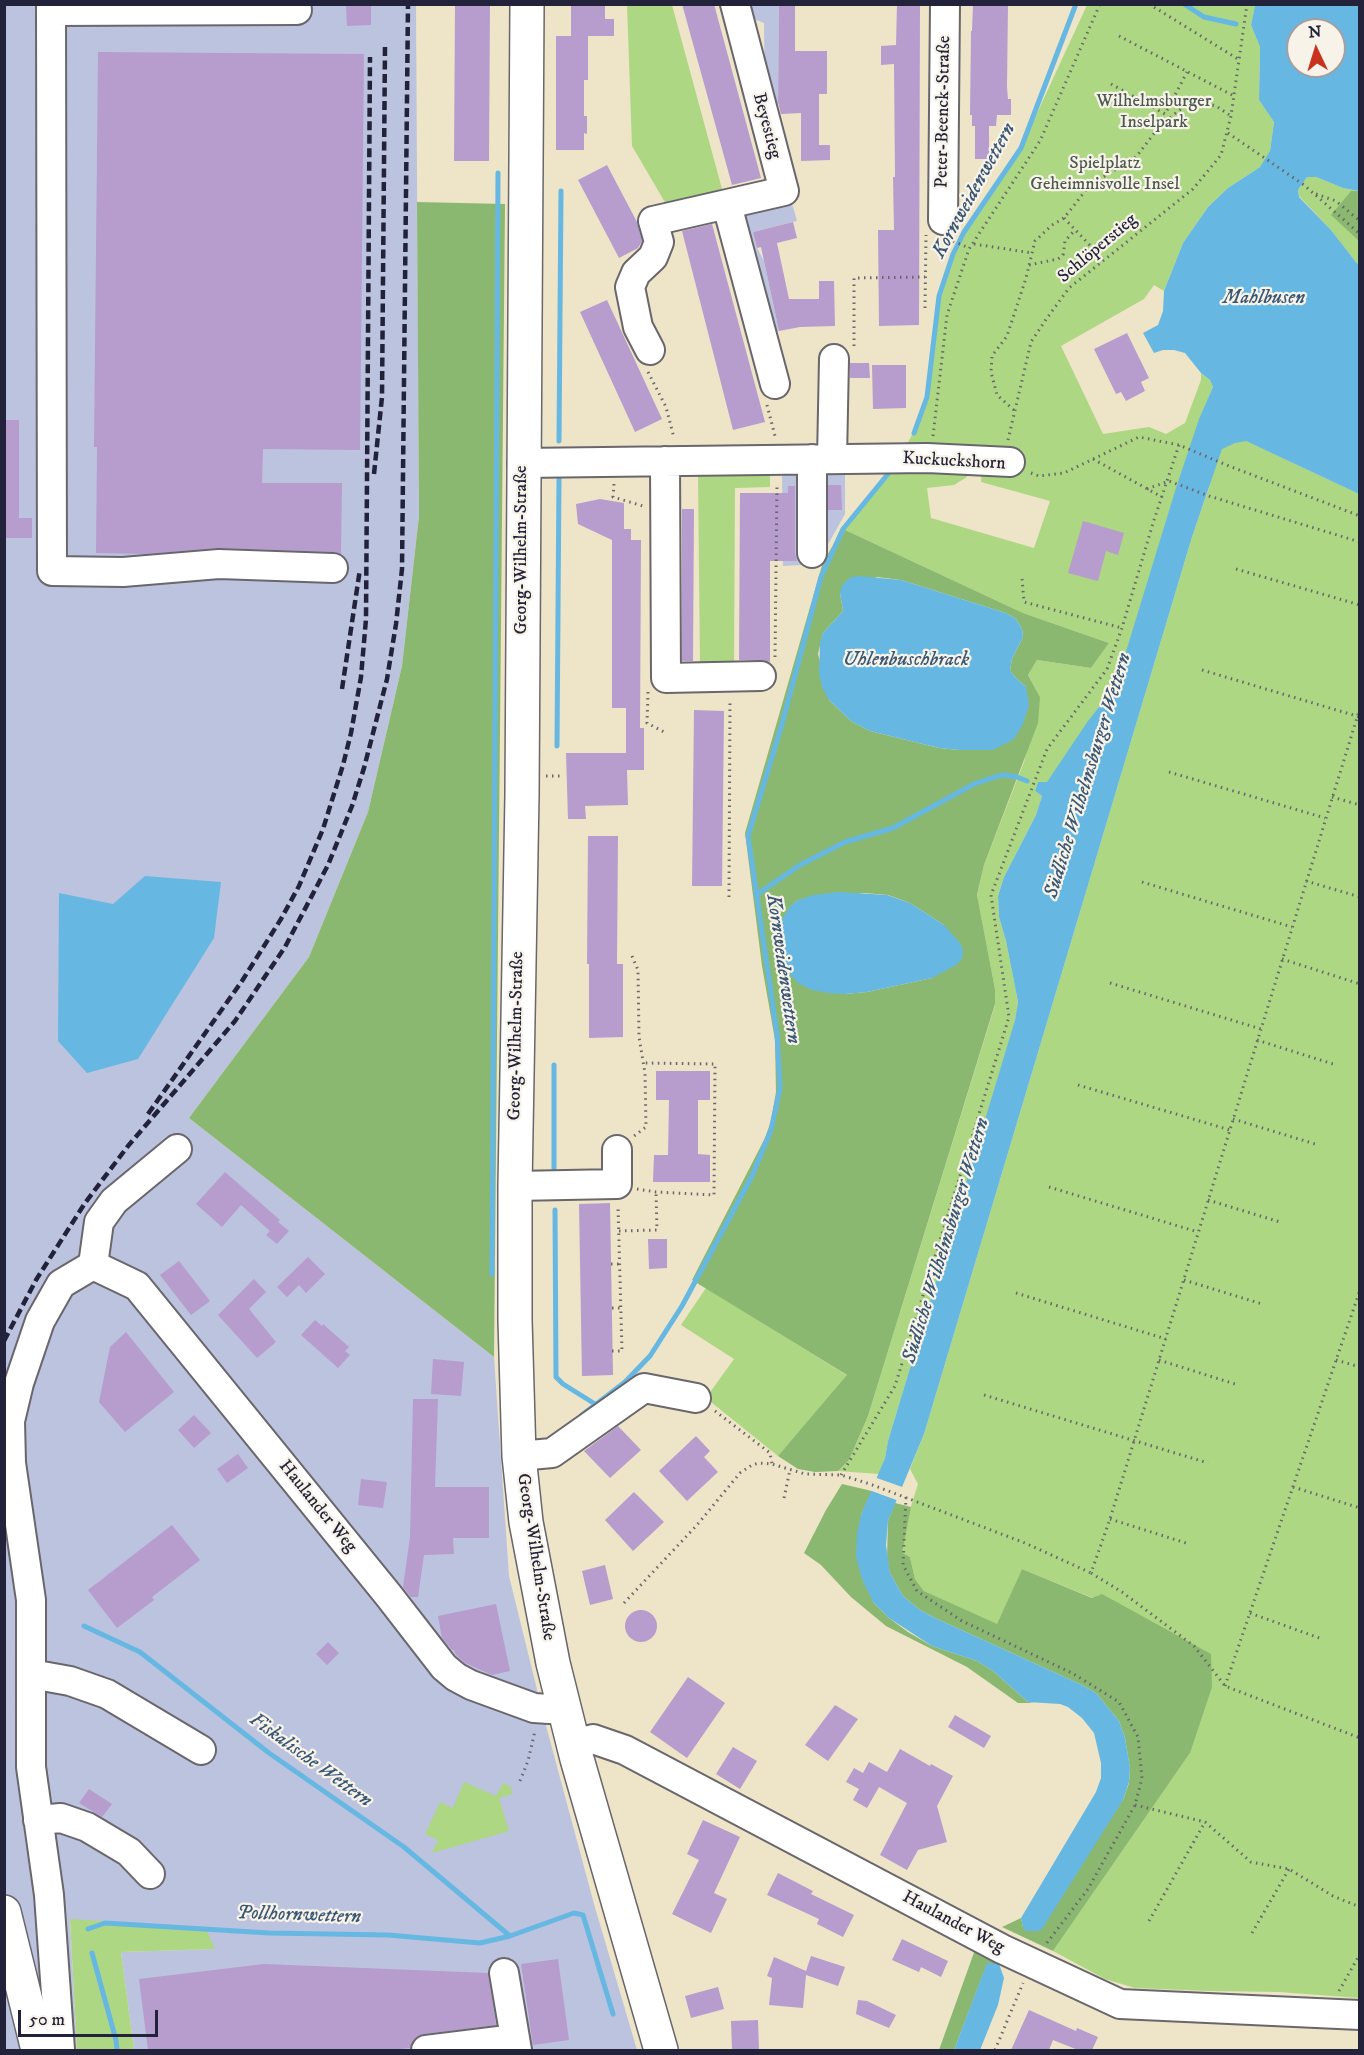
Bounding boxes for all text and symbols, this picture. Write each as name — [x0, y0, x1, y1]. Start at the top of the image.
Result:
north arrow — [1286, 18, 1346, 78]
text: N — [1308, 22, 1322, 42]
street label: Peter-Beenck-Straße — [932, 36, 956, 188]
street label: Beyestieg — [747, 91, 785, 161]
park label: Wilhelmsburger Inselpark — [1096, 91, 1212, 134]
water label: Kornweidenwettern — [928, 119, 1022, 263]
park label: Spielplatz Geheimnisvolle Insel — [1030, 153, 1180, 195]
street label: Schlöperstieg — [1054, 210, 1142, 288]
water label: Mahlbusen — [1223, 287, 1305, 311]
street label: Kuckuckshorn — [902, 449, 1006, 475]
street label: Georg-Wilhelm-Straße — [511, 466, 533, 634]
water label: Uhlenbuschbrack — [843, 649, 969, 673]
water label: Südliche Wilhelmsburger Wettern — [1040, 650, 1138, 902]
water label: Kornweidenwettern — [760, 893, 804, 1045]
street label: Georg-Wilhelm-Straße — [505, 951, 529, 1121]
water label: Südliche Wilhelmsburger Wettern — [898, 1115, 996, 1367]
street label: Haulander Weg — [273, 1456, 361, 1558]
street label: Georg-Wilhelm-Straße — [511, 1472, 559, 1642]
water label: Fiskalische Wettern — [244, 1709, 376, 1813]
street label: Haulander Weg — [898, 1887, 1008, 1959]
water label: Pollhornwettern — [237, 1902, 361, 1930]
scale bar — [21, 1998, 160, 2036]
text: 50 m — [29, 2009, 65, 2031]

